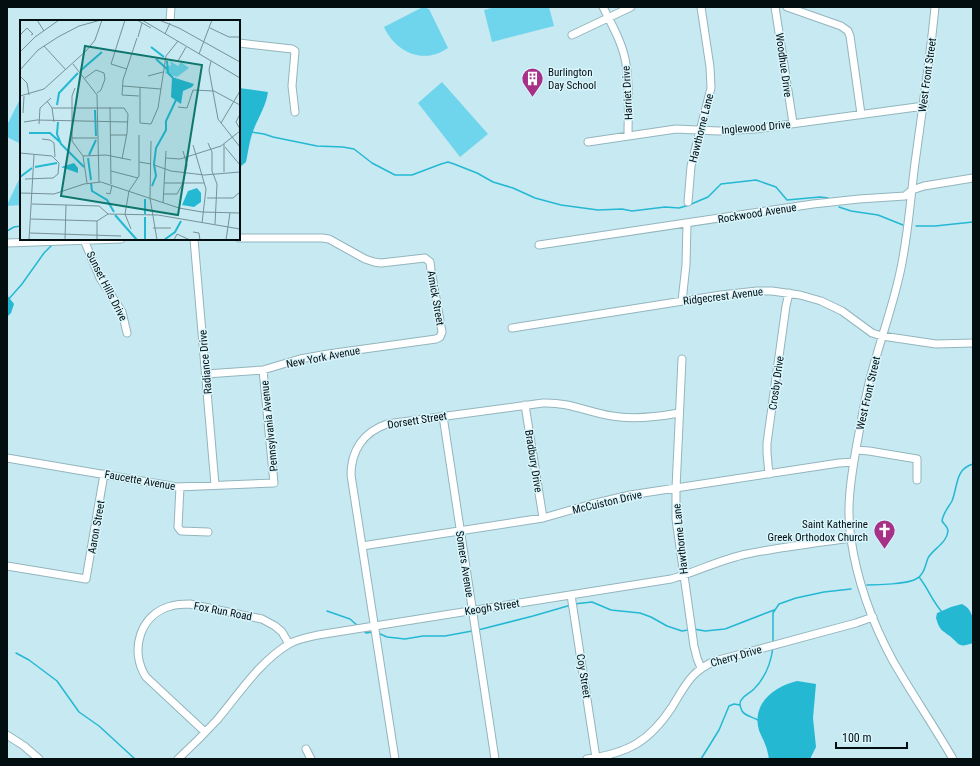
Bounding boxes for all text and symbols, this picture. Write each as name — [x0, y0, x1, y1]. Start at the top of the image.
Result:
inset map — [20, 20, 240, 240]
street label: Woodhue Drive — [773, 32, 794, 98]
street label: West Front Street — [916, 37, 939, 113]
building icon: Burlington Day School — [519, 65, 545, 98]
place label: Burlington Day School — [548, 66, 596, 92]
street label: Harriet Drive — [620, 66, 635, 120]
street label: Hawthorne Lane — [687, 92, 716, 164]
street label: Inglewood Drive — [721, 118, 791, 137]
street label: Rockwood Avenue — [717, 201, 797, 226]
street label: Sunset Hills Drive — [83, 249, 130, 323]
street label: Amick Street — [424, 270, 447, 327]
street label: Ridgecrest Avenue — [682, 285, 764, 308]
street label: Radiance Drive — [196, 329, 215, 395]
street label: New York Avenue — [285, 344, 361, 371]
street label: Crosby Drive — [766, 355, 787, 411]
street label: West Front Street — [854, 355, 883, 431]
street label: Pennsylvania Avenue — [258, 380, 281, 472]
street label: Dorsett Street — [386, 409, 448, 432]
street label: Bradbury Drive — [522, 429, 545, 493]
street label: Faucette Avenue — [103, 468, 176, 493]
street label: McCuiston Drive — [571, 488, 643, 517]
street label: Aaron Street — [85, 499, 108, 555]
street label: Hawthorne Lane — [670, 503, 691, 575]
church icon: Saint Katherine Greek Orthodox Church — [871, 517, 897, 550]
place label: Saint Katherine Greek Orthodox Church — [767, 518, 868, 544]
street label: Somers Avenue — [453, 530, 476, 598]
street label: Keogh Street — [464, 597, 521, 618]
street label: Fox Run Road — [193, 599, 253, 624]
street label: Cherry Drive — [709, 643, 763, 670]
street label: Coy Street — [574, 653, 593, 699]
scale bar — [836, 724, 907, 750]
text: 100 m — [842, 731, 872, 745]

